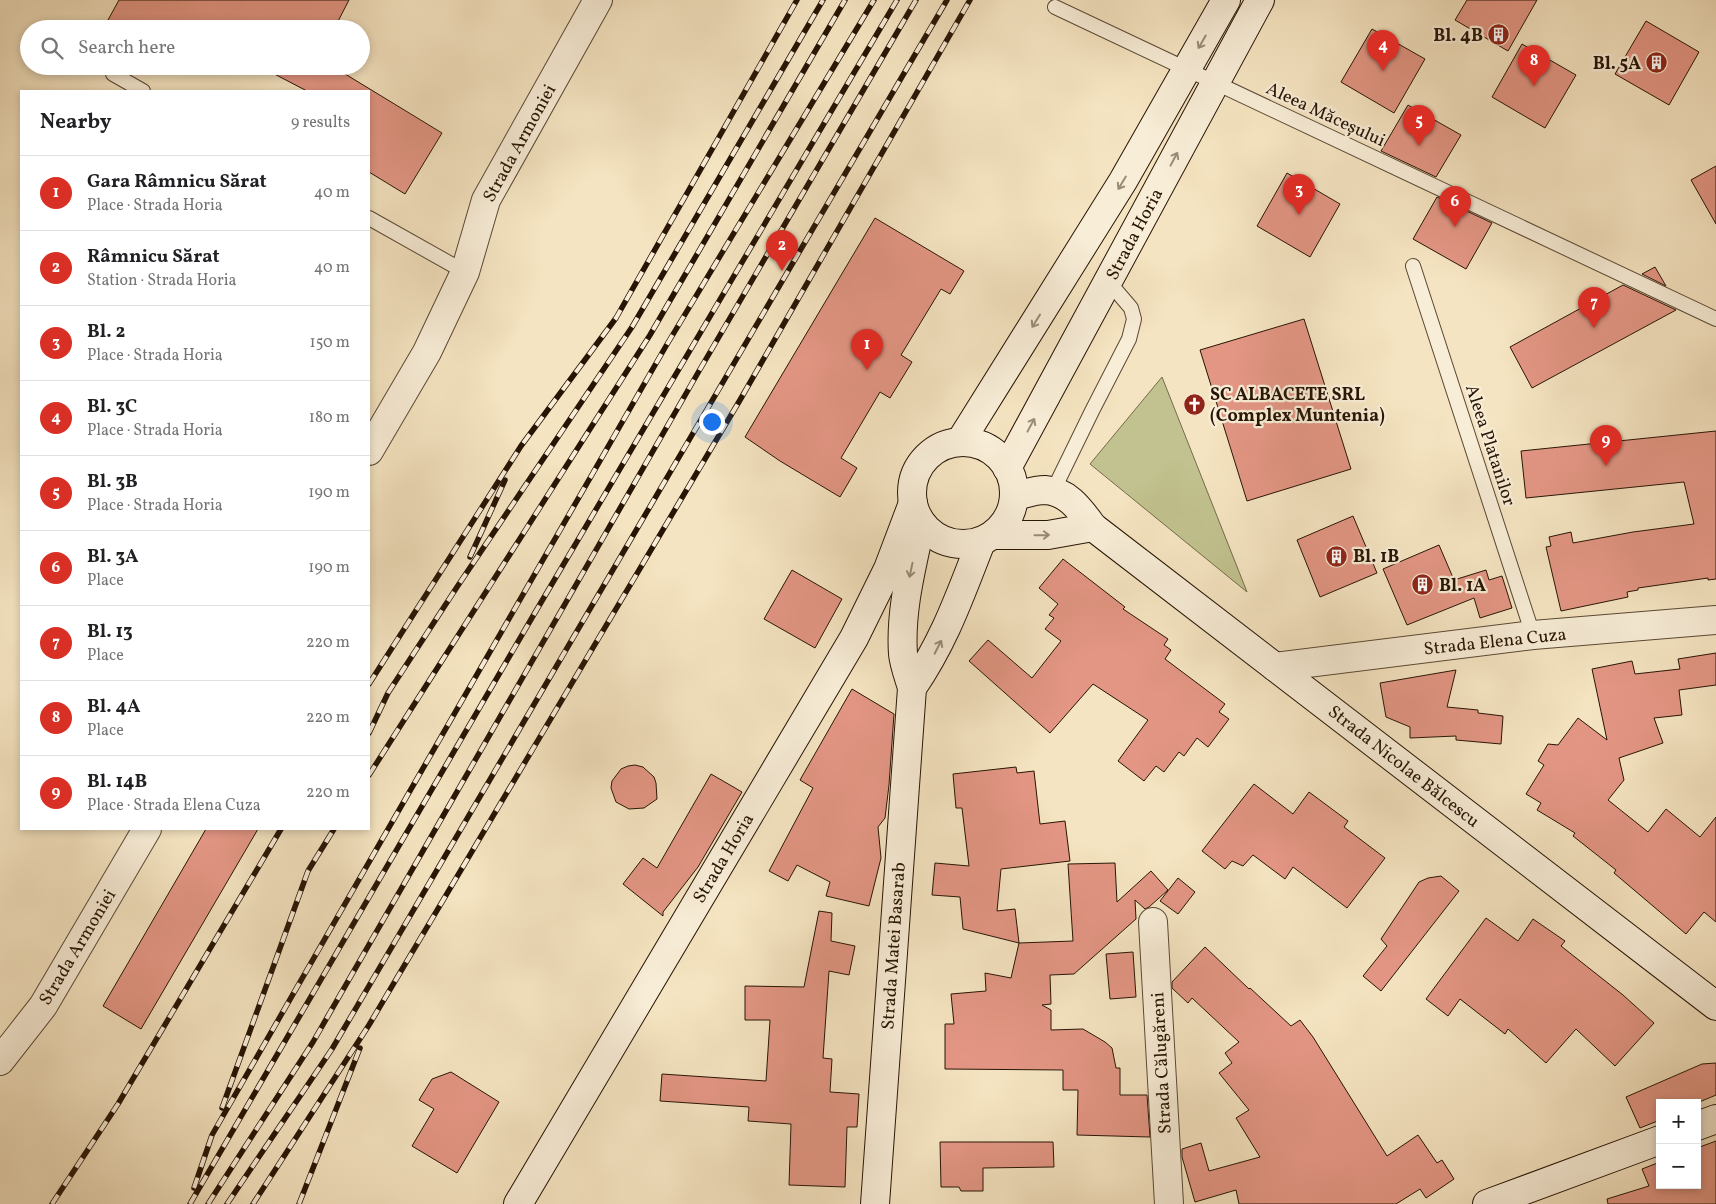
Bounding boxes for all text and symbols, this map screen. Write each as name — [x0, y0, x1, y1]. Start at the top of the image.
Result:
search box — [20, 20, 370, 75]
building icon: Bl. 4B — [1487, 23, 1511, 47]
place label: Bl. 4B — [1433, 24, 1483, 49]
pin: 4 — [1367, 30, 1399, 71]
icon: search — [38, 34, 66, 62]
text: Search here — [78, 35, 175, 61]
one-way arrow — [1197, 35, 1207, 50]
pin: 8 — [1518, 45, 1550, 86]
building icon: Bl. 5A — [1645, 51, 1669, 75]
place label: Bl. 5A — [1593, 52, 1641, 77]
street label: Aleea Măceșului — [1262, 77, 1389, 154]
street label: Strada Armoniei — [478, 80, 563, 207]
pin: 5 — [1403, 105, 1435, 146]
text: Nearby — [40, 108, 111, 137]
text: 9 results — [291, 112, 350, 134]
one-way arrow — [1170, 152, 1180, 166]
text: Gara Râmnicu Sărat — [87, 169, 267, 195]
pin: 3 — [1283, 174, 1315, 215]
one-way arrow — [1116, 176, 1126, 190]
text: 1 — [53, 182, 59, 204]
text: 40 m — [314, 182, 350, 204]
street label: Strada Horia — [1101, 184, 1170, 285]
pin: 6 — [1439, 186, 1471, 227]
text: Place · Strada Horia — [87, 195, 223, 217]
pin: 2 — [766, 230, 798, 271]
text: Râmnicu Sărat — [87, 244, 220, 270]
text: 2 — [52, 257, 60, 279]
text: 40 m — [314, 257, 350, 279]
text: Station · Strada Horia — [87, 270, 237, 292]
pin: 7 — [1578, 287, 1610, 328]
one-way arrow — [1030, 314, 1040, 328]
text: Bl. 2 — [87, 319, 125, 345]
pin: 1 — [851, 329, 883, 370]
text: 3 — [52, 332, 60, 354]
text: 150 m — [309, 332, 350, 354]
text: Place · Strada Horia — [87, 345, 223, 367]
street label: Aleea Platanilor — [1458, 382, 1521, 510]
place label: SC ALBACETE SRL (Complex Muntenia) — [1210, 383, 1385, 429]
church icon: SC ALBACETE SRL (Complex Muntenia) — [1182, 392, 1206, 416]
text: Bl. 3C — [87, 394, 137, 420]
text: 4 — [51, 407, 61, 429]
text: 180 m — [309, 407, 350, 429]
your location — [699, 409, 725, 435]
one-way arrow — [1027, 418, 1036, 433]
text: Place · Strada Horia — [87, 420, 223, 442]
pin: 9 — [1590, 425, 1622, 466]
text: Bl. 3B — [87, 469, 138, 495]
text: 5 — [52, 482, 60, 504]
text: 190 m — [308, 482, 350, 504]
text: Place · Strada Horia — [87, 495, 223, 517]
one-way arrow — [1034, 530, 1050, 540]
text: Bl. 3A — [87, 544, 139, 570]
building icon: Bl. 1B — [1325, 544, 1349, 568]
place label: Bl. 1B — [1353, 545, 1399, 570]
text: 6 — [52, 557, 60, 579]
text: 190 m — [308, 557, 350, 579]
one-way arrow — [906, 562, 916, 578]
text: Place — [87, 570, 124, 592]
building icon: Bl. 1A — [1411, 573, 1435, 597]
place label: Bl. 1A — [1439, 574, 1486, 599]
text: Bl. 13 — [87, 619, 133, 645]
street label: Strada Elena Cuza — [1423, 623, 1568, 662]
text: 7 — [52, 632, 60, 654]
text: 220 m — [306, 632, 350, 654]
one-way arrow — [933, 639, 943, 654]
text: Place — [87, 645, 124, 667]
text: Bl. 4A — [87, 694, 140, 720]
street label: Strada Nicolae Bălcescu — [1322, 700, 1484, 834]
text: 8 — [52, 707, 60, 729]
text: 220 m — [306, 707, 350, 729]
text: Place — [87, 720, 124, 742]
text: Bl. 14B — [87, 769, 147, 795]
text: 9 — [52, 782, 60, 804]
text: 220 m — [306, 782, 350, 804]
text: Place · Strada Elena Cuza — [87, 795, 261, 817]
street label: Strada Horia — [688, 809, 761, 908]
street label: Strada Matei Basarab — [876, 861, 913, 1031]
street label: Strada Armoniei — [34, 885, 123, 1010]
street label: Strada Călugăreni — [1146, 991, 1179, 1135]
map controls — [1656, 1099, 1701, 1189]
button: + — [1656, 1099, 1701, 1144]
button: − — [1656, 1144, 1701, 1189]

